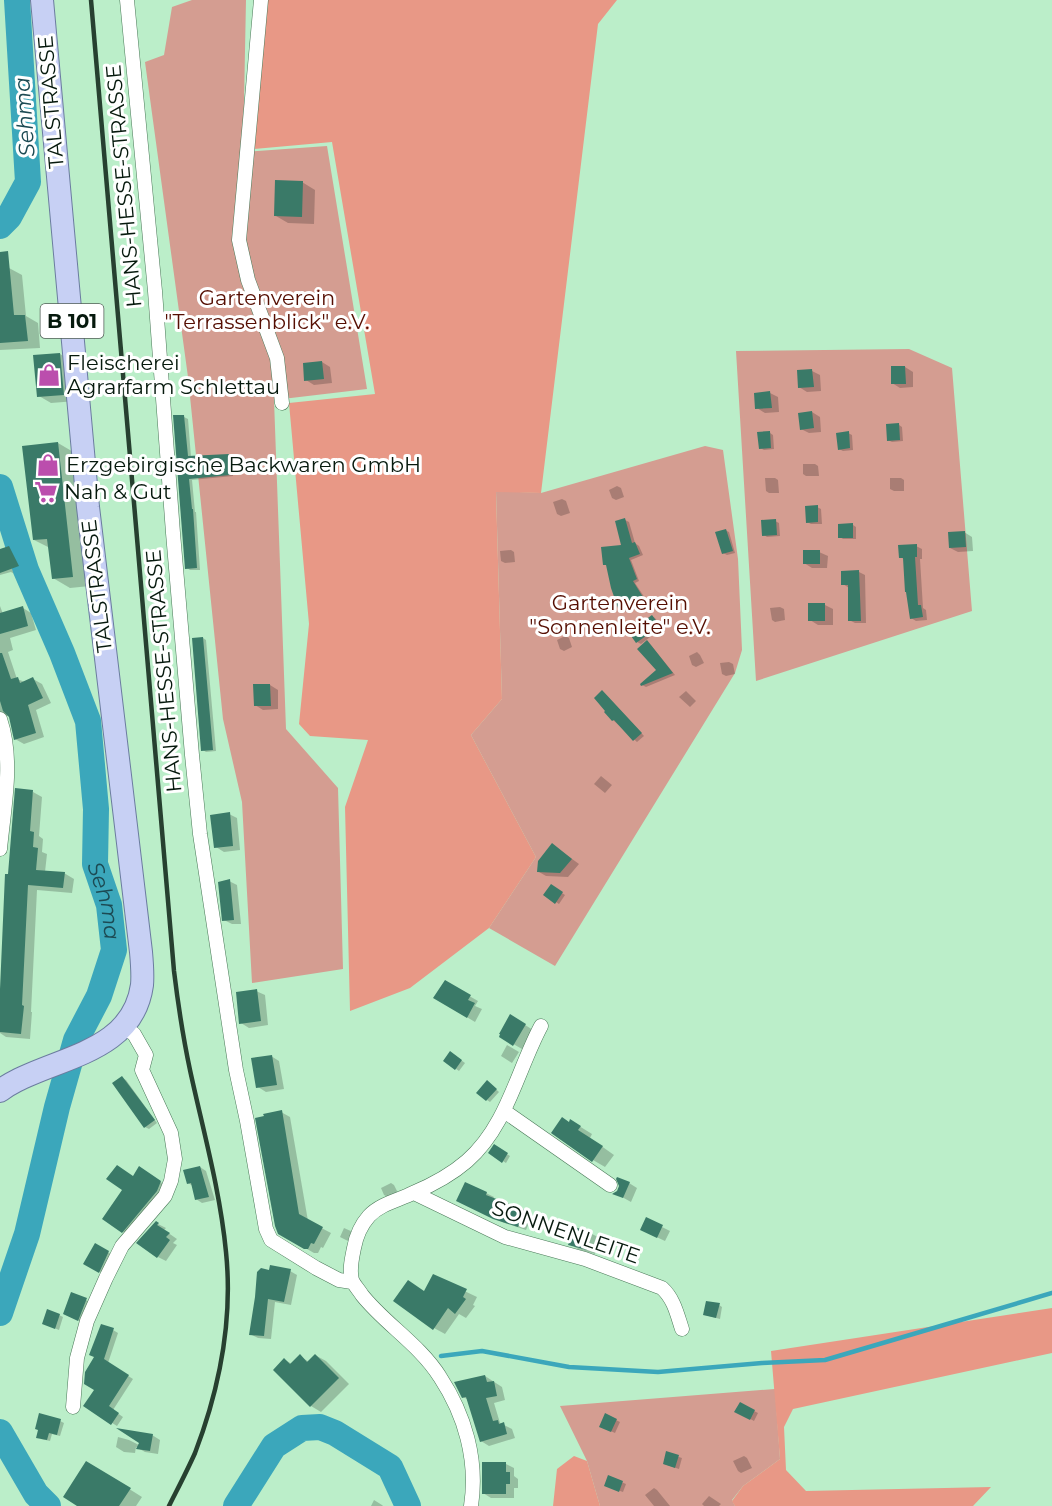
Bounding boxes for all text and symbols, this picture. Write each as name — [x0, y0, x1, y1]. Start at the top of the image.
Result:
street label: TALSTRASSE — [32, 34, 69, 170]
street label: HANS-HESSE-STRASSE — [100, 64, 147, 308]
water label: Sehma — [8, 76, 41, 158]
park label: Gartenverein "Terrassenblick" e.V. — [165, 285, 369, 334]
road number: B 101 — [40, 304, 104, 338]
place label: Fleischerei Agrarfarm Schlettau — [67, 350, 280, 399]
shop icon: Fleischerei Agrarfarm Schlettau — [36, 362, 62, 388]
shop icon: Erzgebirgische Backwaren GmbH — [35, 452, 61, 478]
place label: Erzgebirgische Backwaren GmbH — [66, 452, 421, 477]
supermarket icon: Nah & Gut — [33, 479, 59, 505]
place label: Nah & Gut — [64, 479, 172, 504]
street label: TALSTRASSE — [76, 518, 117, 654]
street label: HANS-HESSE-STRASSE — [140, 549, 187, 793]
park label: Gartenverein "Sonnenleite" e.V. — [529, 590, 711, 639]
water label: Sehma — [81, 858, 126, 941]
street label: SONNENLEITE — [489, 1195, 643, 1269]

